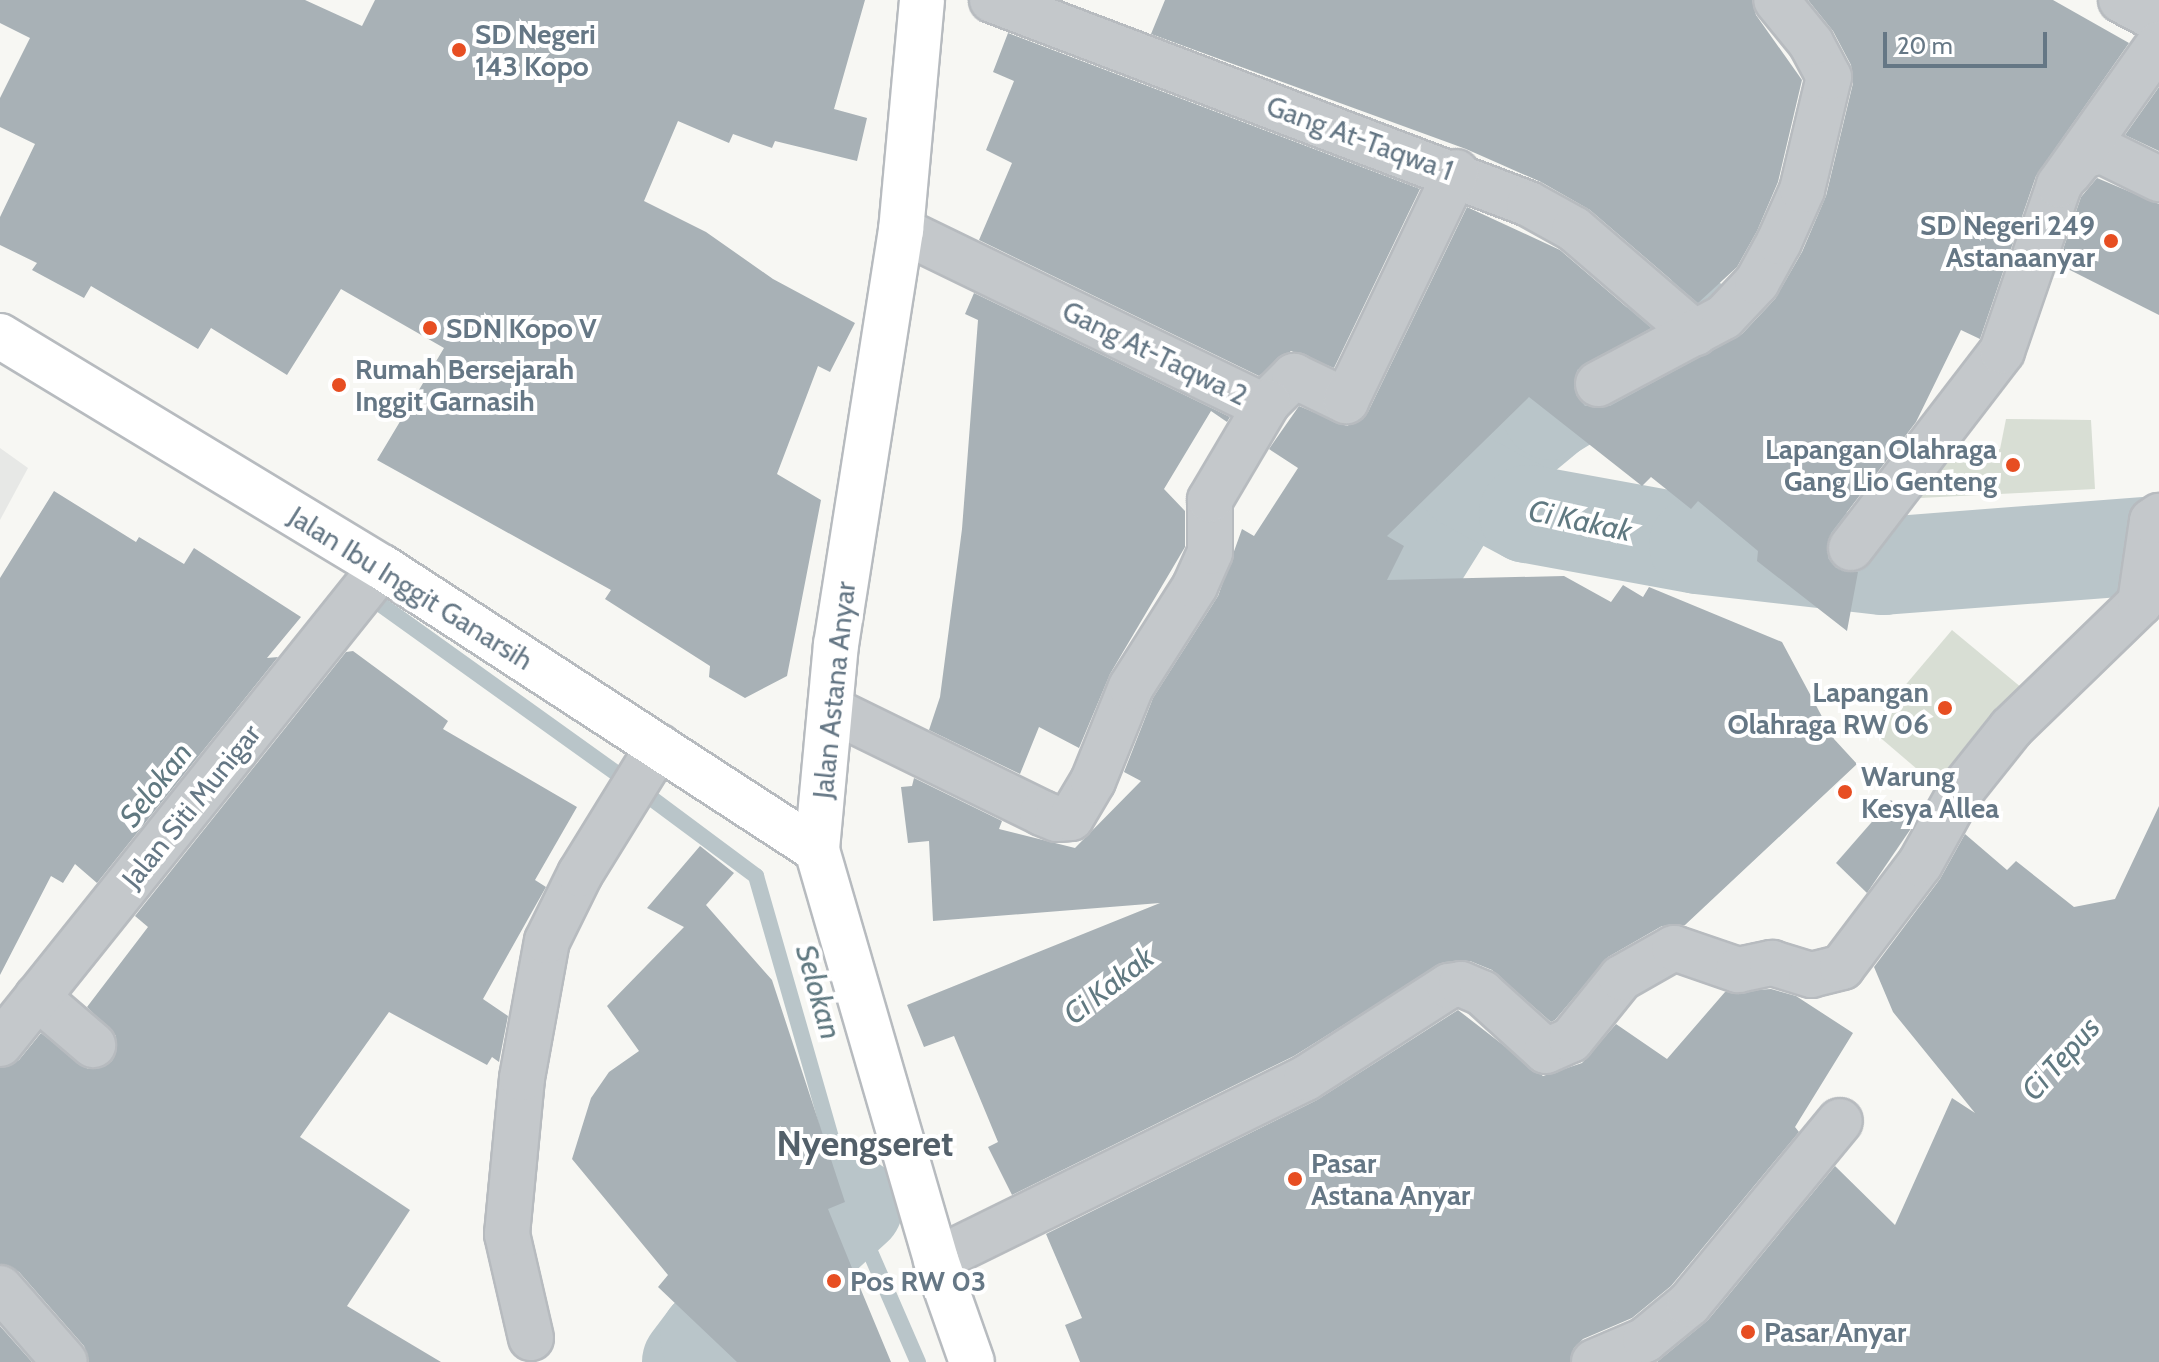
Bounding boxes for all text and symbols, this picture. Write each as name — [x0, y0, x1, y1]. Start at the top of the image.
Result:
scale bar — [1887, 16, 2051, 66]
place label: SD Negeri 143 Kopo — [475, 17, 596, 83]
text: 20 m — [1897, 31, 1953, 60]
marker: SD Negeri 143 Kopo — [450, 41, 468, 59]
street label: Gang At-Taqwa 1 — [1262, 89, 1458, 187]
place label: SD Negeri 249 Astanaanyar — [1920, 208, 2095, 274]
marker: SD Negeri 249 Astanaanyar — [2102, 232, 2120, 250]
street label: Gang At-Taqwa 2 — [1057, 294, 1253, 412]
place label: SDN Kopo V — [446, 311, 597, 345]
marker: SDN Kopo V — [421, 319, 439, 337]
place label: Rumah Bersejarah Inggit Garnasih — [355, 352, 574, 418]
marker: Rumah Bersejarah Inggit Garnasih — [330, 376, 348, 394]
place label: Lapangan Olahraga Gang Lio Genteng — [1765, 432, 1997, 498]
marker: Lapangan Olahraga Gang Lio Genteng — [2004, 456, 2022, 474]
water label: Ci Kakak — [1525, 493, 1635, 549]
street label: Jalan Ibu Inggit Ganarsih — [283, 499, 539, 677]
street label: Jalan Astana Anyar — [806, 580, 862, 800]
place label: Lapangan Olahraga RW 06 — [1728, 675, 1929, 741]
marker: Lapangan Olahraga RW 06 — [1936, 699, 1954, 717]
street label: Jalan Siti Munigar — [115, 717, 267, 895]
water label: Selokan — [112, 736, 200, 834]
place label: Warung Kesya Allea — [1861, 759, 1999, 825]
marker: Warung Kesya Allea — [1836, 783, 1854, 801]
water label: Ci Kakak — [1057, 940, 1161, 1032]
water label: Selokan — [787, 941, 849, 1043]
water label: Ci Tepus — [2014, 1010, 2108, 1108]
district label: Nyengseret — [777, 1122, 953, 1166]
place label: Pasar Astana Anyar — [1311, 1146, 1470, 1212]
marker: Pasar Astana Anyar — [1286, 1170, 1304, 1188]
place label: Pos RW 03 — [850, 1264, 986, 1298]
marker: Pos RW 03 — [825, 1272, 843, 1290]
place label: Pasar Anyar — [1764, 1315, 1906, 1349]
marker: Pasar Anyar — [1739, 1323, 1757, 1341]

